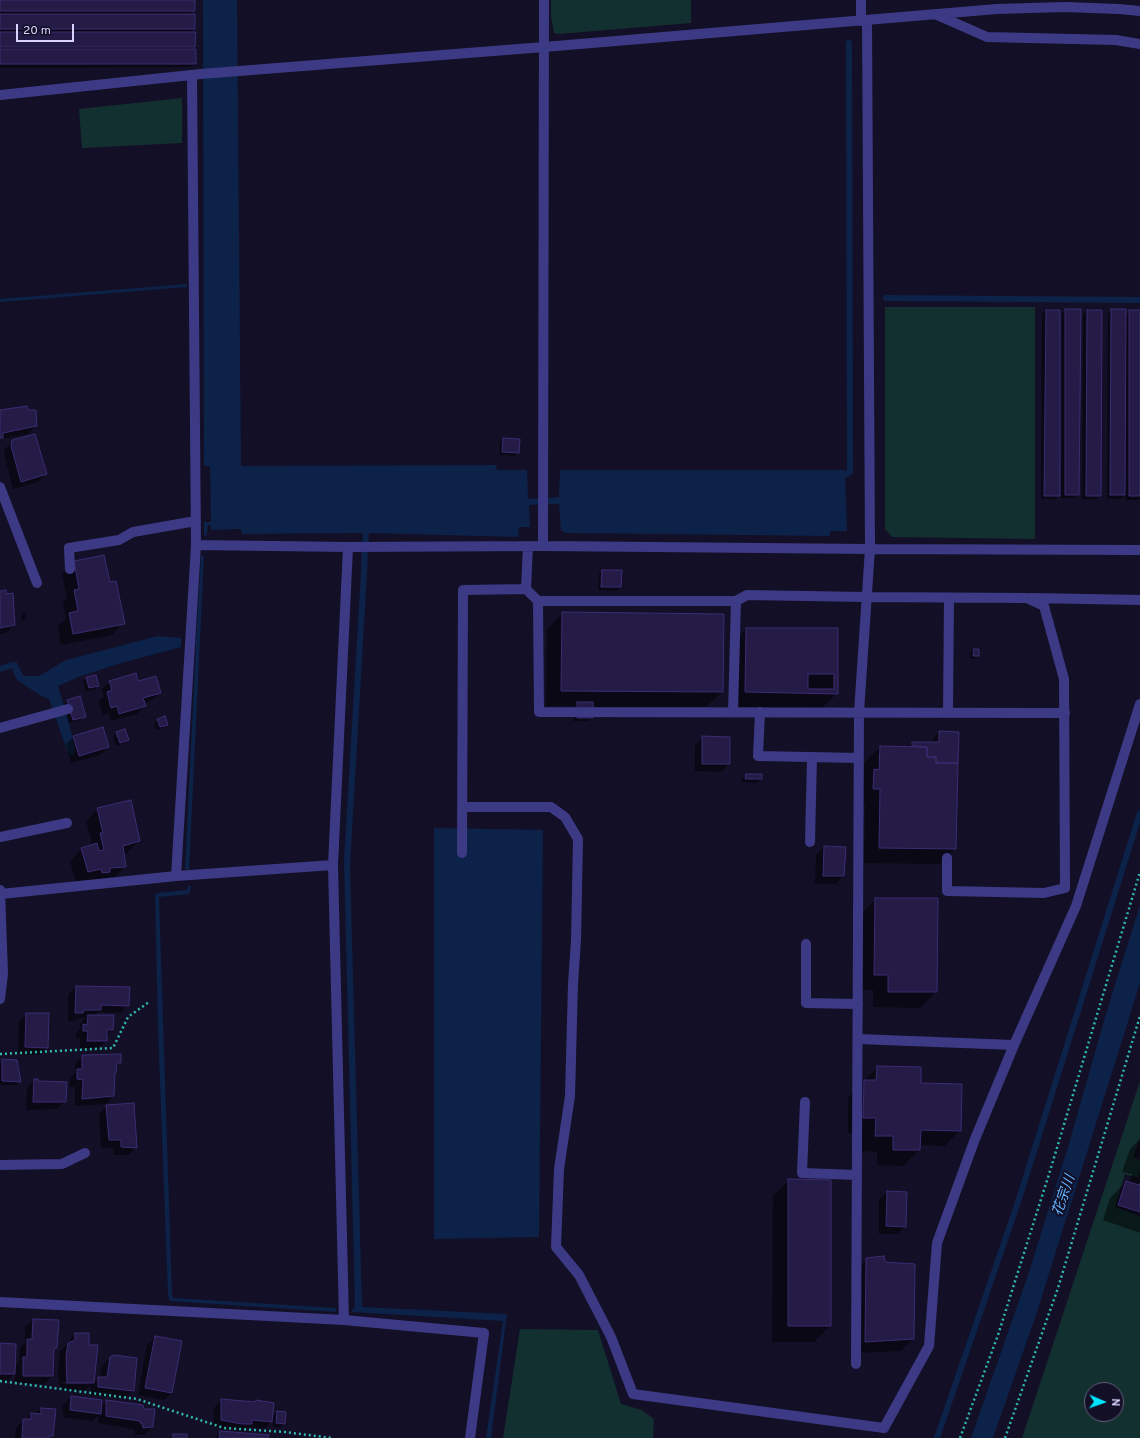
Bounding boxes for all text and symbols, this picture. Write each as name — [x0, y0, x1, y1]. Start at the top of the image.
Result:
scale bar — [18, 16, 76, 42]
text: 20 m — [23, 23, 51, 39]
water label: 花宗川 — [1050, 1173, 1080, 1219]
north arrow — [1084, 1382, 1124, 1422]
text: N — [1108, 1398, 1122, 1407]

